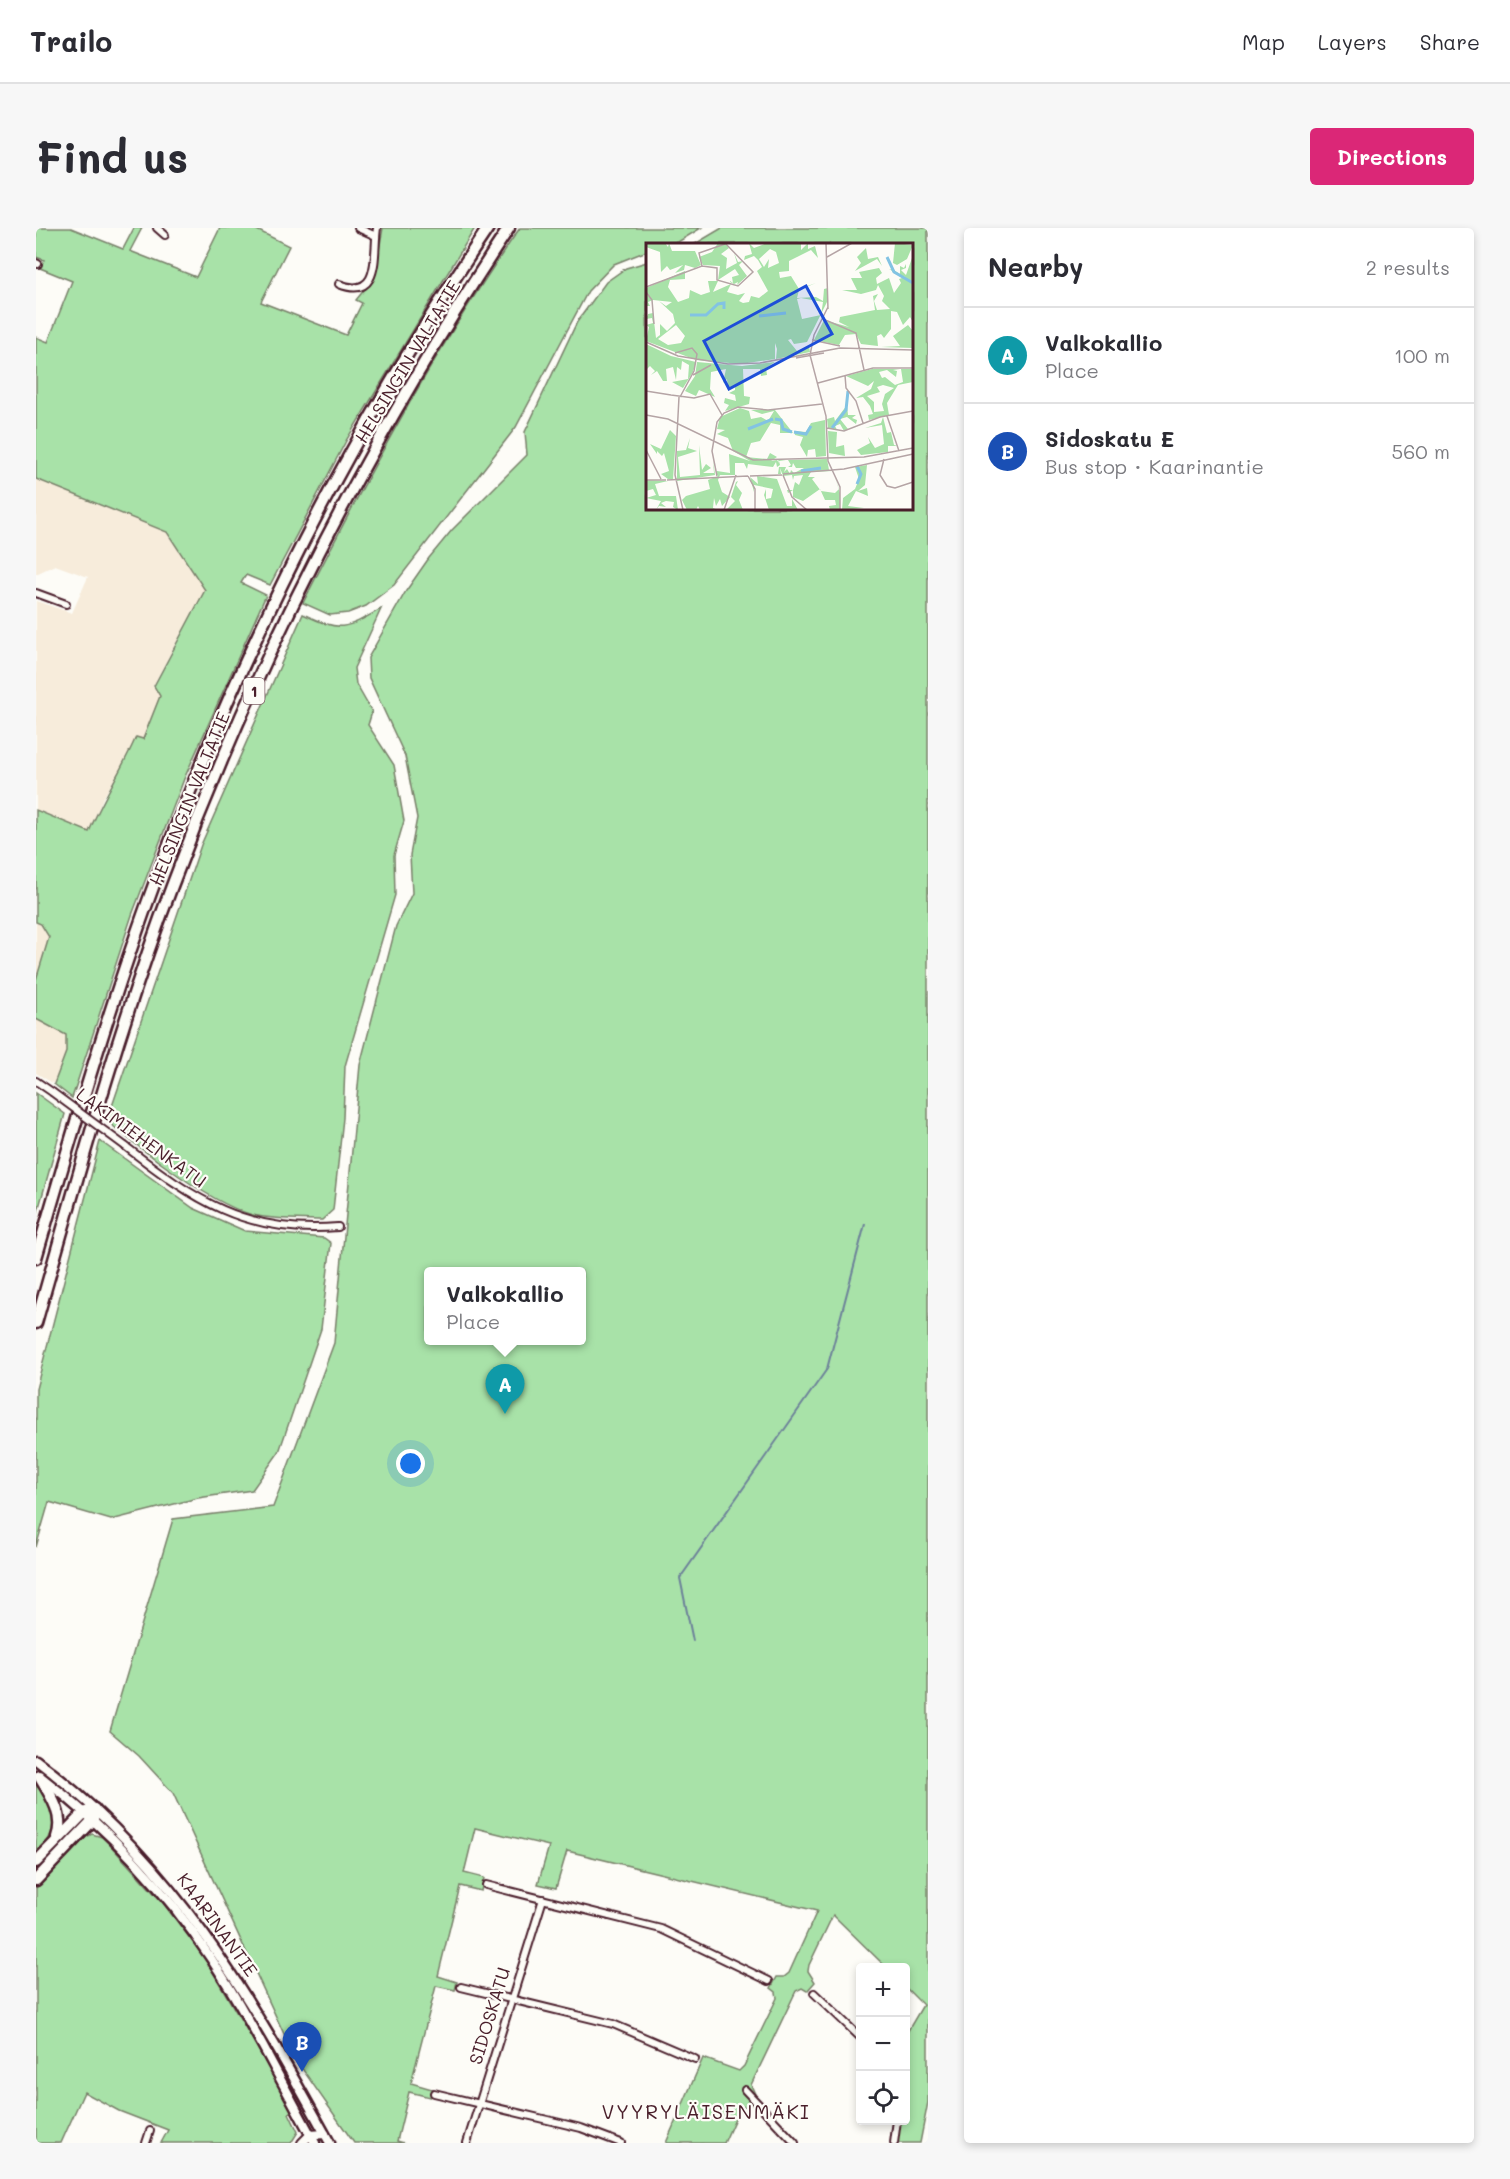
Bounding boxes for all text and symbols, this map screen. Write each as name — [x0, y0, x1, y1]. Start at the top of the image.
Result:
text: Trailo — [30, 23, 112, 59]
text: Map — [1242, 28, 1285, 55]
text: Layers — [1318, 28, 1387, 55]
text: Share — [1420, 28, 1480, 55]
button: Directions — [1310, 128, 1474, 185]
text: Find us — [36, 129, 188, 184]
inset map — [646, 243, 913, 510]
text: Nearby — [988, 250, 1083, 284]
text: 2 results — [1366, 254, 1450, 280]
street label: HELSINGIN VALTATIE — [349, 276, 465, 447]
text: Valkokallio — [1045, 328, 1162, 357]
text: A — [1001, 342, 1014, 368]
text: 100 m — [1394, 342, 1450, 368]
text: Place — [1045, 357, 1099, 383]
text: Sidoskatu E — [1045, 424, 1174, 453]
text: B — [1001, 438, 1014, 464]
text: 560 m — [1392, 438, 1450, 464]
text: Bus stop · Kaarinantie — [1045, 453, 1264, 479]
road number: 1 — [244, 678, 264, 704]
street label: HELSINGIN VALTATIE — [143, 708, 235, 889]
street label: LAKIMIEHENKATU — [72, 1082, 211, 1192]
popup — [424, 1267, 586, 1345]
text: Valkokallio — [446, 1279, 564, 1308]
text: Place — [446, 1308, 500, 1334]
pin: A — [486, 1364, 524, 1414]
your location — [396, 1449, 425, 1478]
street label: KAARINANTIE — [172, 1868, 264, 1981]
map controls — [856, 1963, 910, 2125]
button: + — [856, 1963, 910, 2017]
street label: SIDOSKATU — [463, 1964, 515, 2067]
button: − — [856, 2017, 910, 2071]
pin: B — [282, 2022, 322, 2072]
button: locate — [856, 2071, 910, 2125]
district label: VYYRYLÄISENMÄKI — [602, 2098, 810, 2124]

